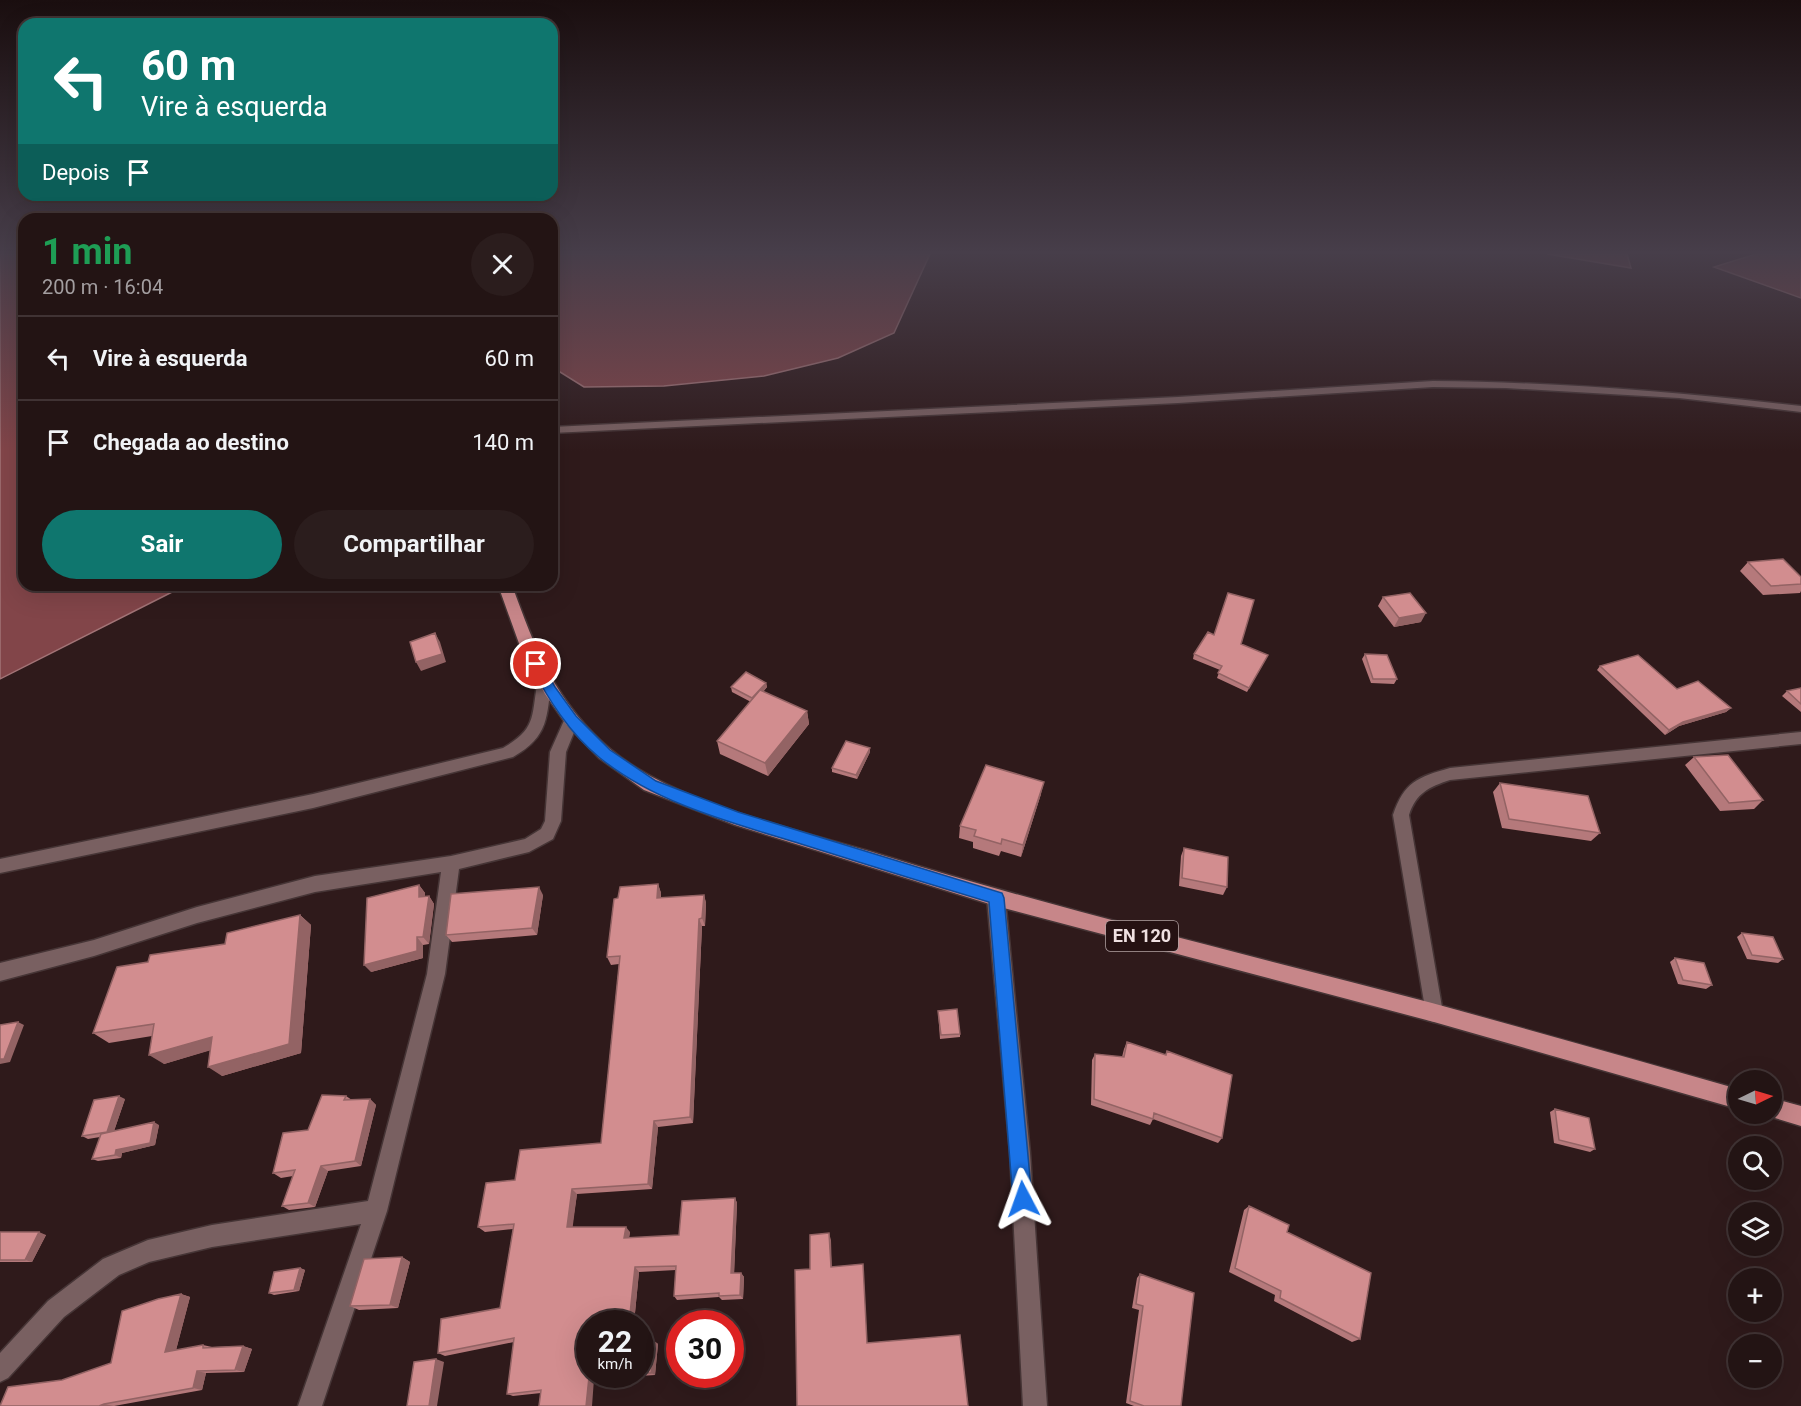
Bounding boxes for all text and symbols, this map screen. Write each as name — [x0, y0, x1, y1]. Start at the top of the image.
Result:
text: 60 m — [141, 41, 236, 90]
icon: left — [42, 42, 120, 120]
text: Vire à esquerda — [141, 91, 328, 123]
icon: arrive — [122, 156, 155, 189]
text: Depois — [42, 160, 110, 185]
text: 1 min — [42, 231, 133, 273]
button: close — [471, 233, 534, 296]
text: 200 m · 16:04 — [42, 275, 163, 299]
icon: left — [42, 342, 75, 375]
text: Vire à esquerda — [93, 346, 247, 371]
text: 60 m — [485, 346, 534, 371]
icon: arrive — [42, 426, 75, 459]
text: Chegada ao destino — [93, 430, 289, 455]
text: 140 m — [472, 430, 534, 455]
button: Sair — [42, 510, 282, 579]
button: Compartilhar — [294, 510, 534, 579]
pin — [510, 638, 561, 689]
icon: arrive — [519, 647, 552, 680]
road number: EN 120 — [1106, 921, 1178, 951]
north arrow — [1728, 1070, 1782, 1124]
map controls — [1728, 1070, 1782, 1388]
button: search — [1728, 1136, 1782, 1190]
position arrow — [991, 1167, 1055, 1231]
button: layers — [1728, 1202, 1782, 1256]
button: + — [1728, 1268, 1782, 1322]
speed limit sign: 30 — [666, 1310, 744, 1388]
text: 22 — [598, 1324, 632, 1359]
button: − — [1728, 1334, 1782, 1388]
text: km/h — [597, 1355, 633, 1373]

